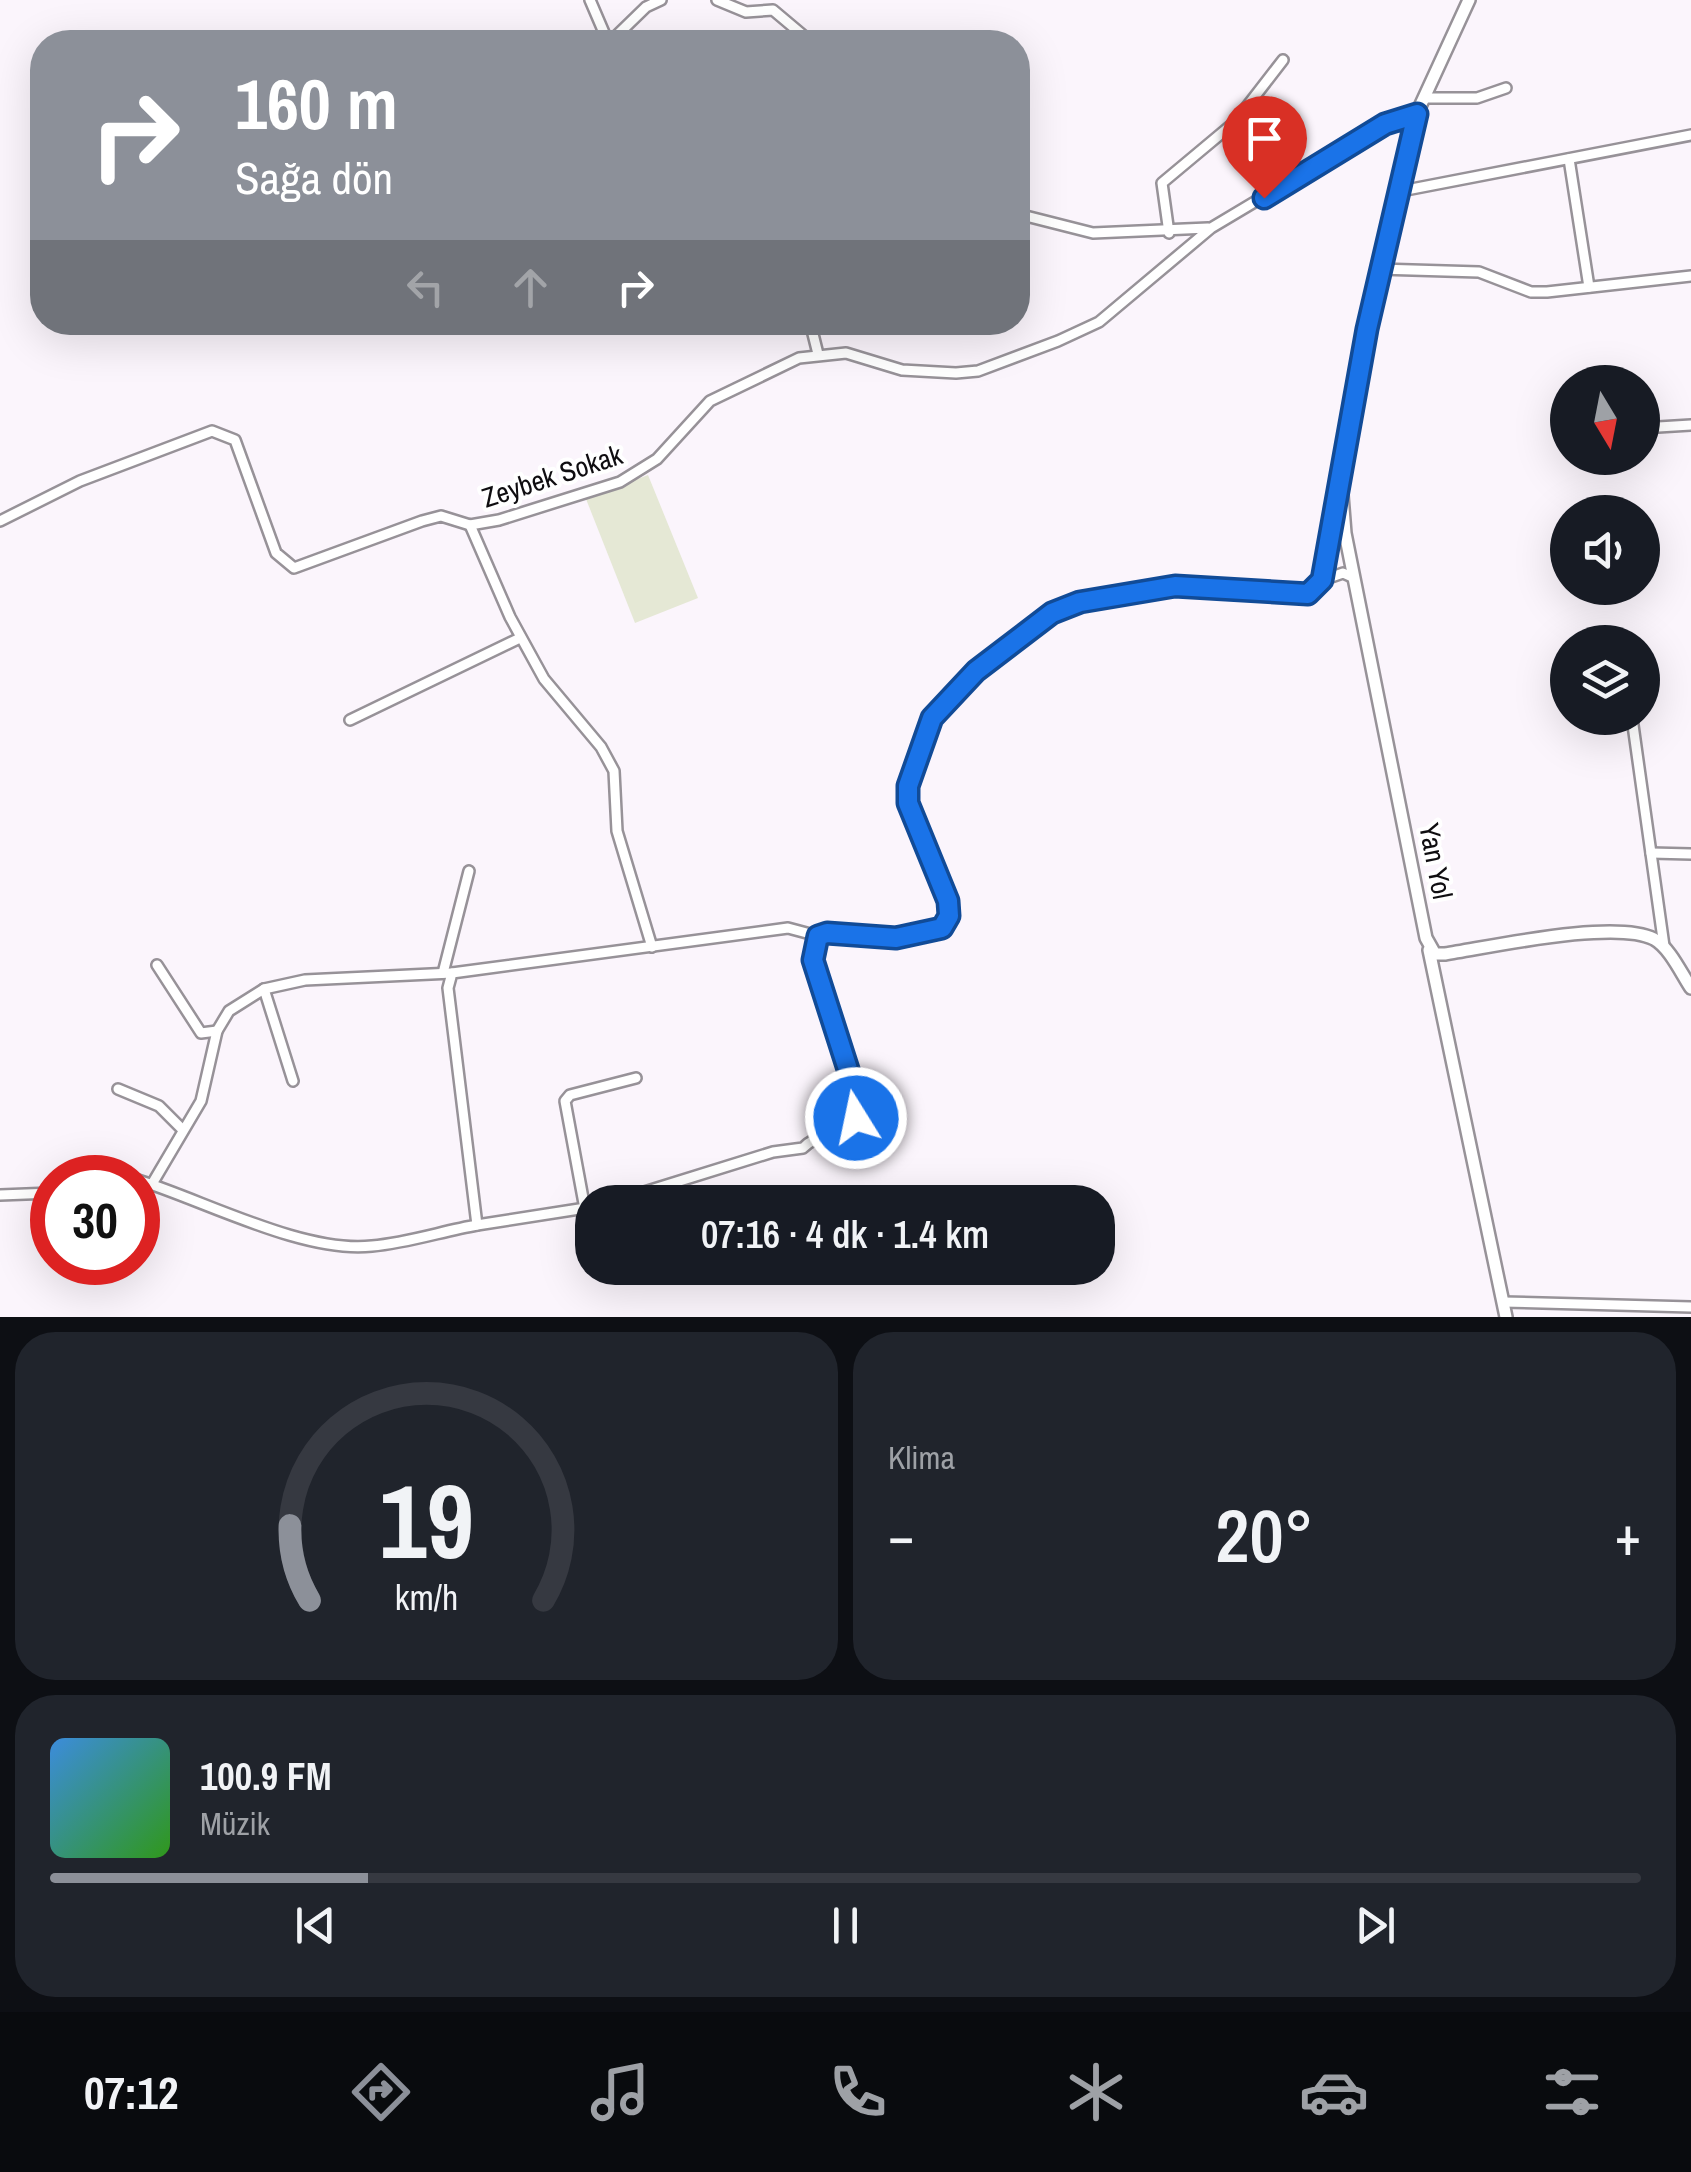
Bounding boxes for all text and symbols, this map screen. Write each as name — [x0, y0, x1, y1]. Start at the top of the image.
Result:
text: 160 m — [235, 57, 398, 151]
icon: right — [70, 70, 200, 200]
pin — [1222, 96, 1307, 199]
icon: arrive — [1237, 111, 1292, 166]
text: Sağa dön — [235, 147, 393, 208]
icon: left — [398, 260, 453, 315]
icon: ahead — [503, 260, 558, 315]
icon: right — [608, 260, 663, 315]
north arrow — [1550, 365, 1660, 475]
map controls — [1550, 365, 1660, 735]
street label: Zeybek Sokak — [477, 435, 628, 517]
button: sound — [1550, 495, 1660, 605]
button: layers — [1550, 625, 1660, 735]
street label: Yan Yol — [1410, 820, 1462, 902]
position arrow — [804, 1066, 908, 1170]
speed limit sign: 30 — [30, 1155, 160, 1285]
text: 07:16 · 4 dk · 1.4 km — [701, 1209, 989, 1260]
text: Klima — [888, 1436, 955, 1479]
text: 19 — [379, 1450, 474, 1590]
text: 20° — [1215, 1484, 1314, 1585]
text: − — [888, 1498, 914, 1572]
text: + — [1615, 1498, 1641, 1572]
text: km/h — [395, 1573, 458, 1621]
text: 100.9 FM — [200, 1751, 332, 1802]
text: Müzik — [200, 1802, 270, 1845]
icon: previous — [288, 1898, 343, 1953]
icon: pause — [818, 1898, 873, 1953]
icon: next — [1348, 1898, 1403, 1953]
icon: directions — [346, 2057, 416, 2127]
icon: music — [585, 2057, 655, 2127]
icon: phone — [823, 2057, 893, 2127]
icon: climate — [1061, 2057, 1131, 2127]
icon: car — [1299, 2057, 1369, 2127]
icon: filters — [1537, 2057, 1607, 2127]
text: 07:12 — [84, 2062, 178, 2123]

